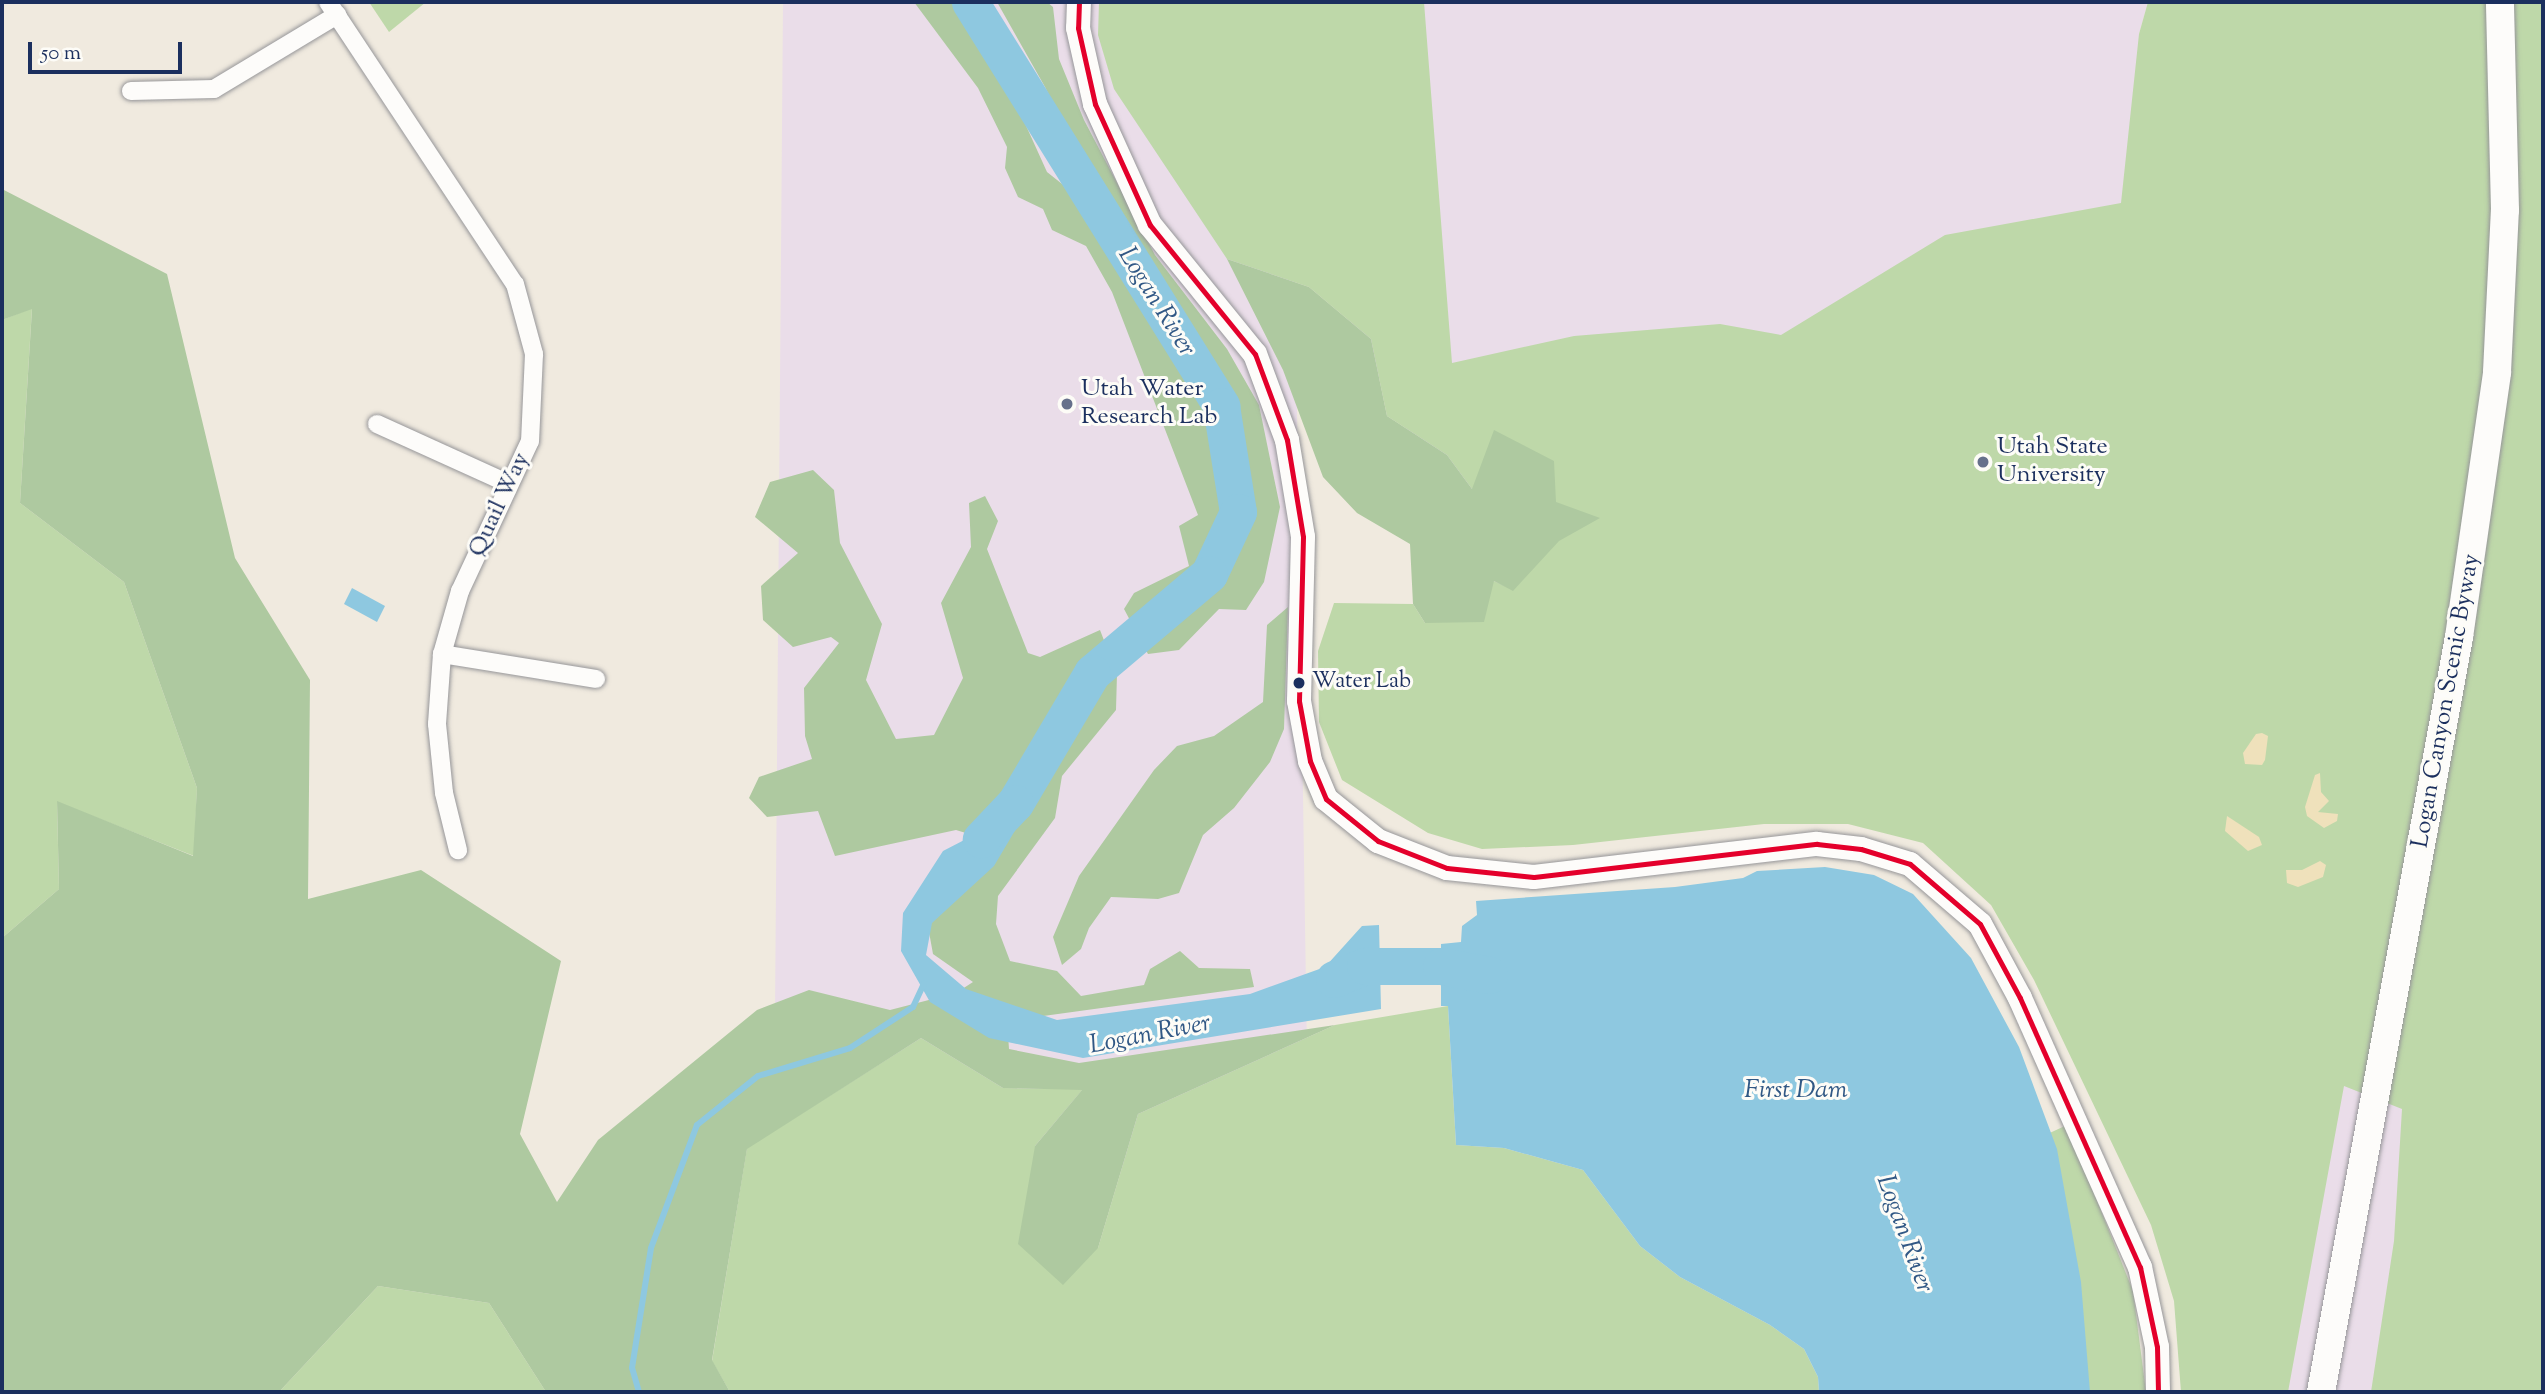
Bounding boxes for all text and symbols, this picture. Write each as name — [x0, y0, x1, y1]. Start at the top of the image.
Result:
scale bar — [32, 28, 186, 72]
text: 50 m — [41, 39, 81, 69]
water label: Logan River — [1110, 242, 1202, 362]
place label: Utah Water Research Lab — [1081, 376, 1217, 432]
marker: Utah Water Research Lab — [1059, 396, 1075, 412]
place label: Utah State University — [1997, 434, 2108, 490]
street label: Quail Way — [463, 448, 537, 562]
marker: Utah State University — [1975, 454, 1991, 470]
street label: Logan Canyon Scenic Byway — [2407, 552, 2487, 850]
place label: Water Lab — [1312, 670, 1411, 696]
marker: Water Lab — [1292, 676, 1306, 690]
water label: Logan River — [1087, 1008, 1213, 1062]
water label: First Dam — [1744, 1075, 1848, 1107]
water label: Logan River — [1868, 1171, 1940, 1297]

